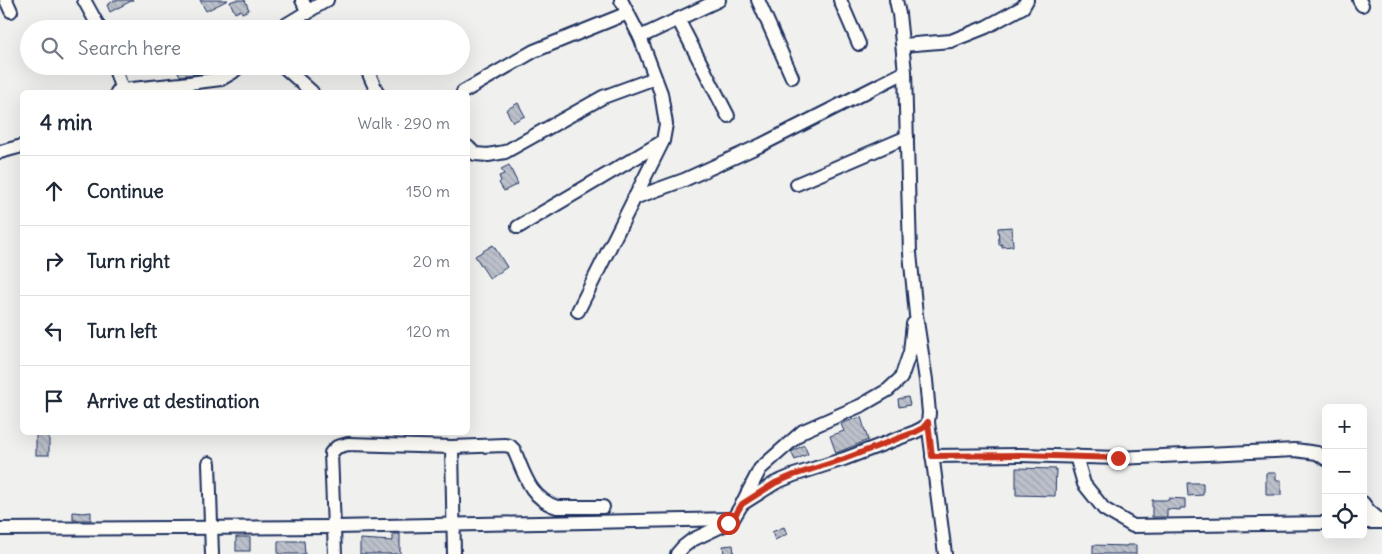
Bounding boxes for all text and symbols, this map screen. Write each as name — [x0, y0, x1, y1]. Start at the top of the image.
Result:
search box — [20, 20, 470, 75]
icon: search — [38, 34, 66, 62]
text: Search here — [78, 36, 181, 60]
text: 4 min — [40, 109, 92, 136]
text: Walk · 290 m — [358, 113, 450, 133]
icon: ahead — [40, 177, 68, 205]
text: Continue — [87, 179, 164, 203]
text: 150 m — [406, 181, 450, 201]
icon: right — [40, 247, 68, 275]
text: Turn right — [87, 249, 170, 273]
text: 20 m — [413, 251, 450, 271]
icon: left — [40, 317, 68, 345]
text: Turn left — [87, 319, 157, 343]
text: 120 m — [407, 321, 450, 341]
icon: arrive — [40, 387, 68, 415]
text: Arrive at destination — [87, 389, 260, 413]
map controls — [1322, 404, 1367, 539]
button: + — [1322, 404, 1367, 449]
route end — [1107, 447, 1130, 470]
button: − — [1322, 449, 1367, 494]
button: locate — [1322, 494, 1367, 539]
route start — [717, 512, 740, 535]

